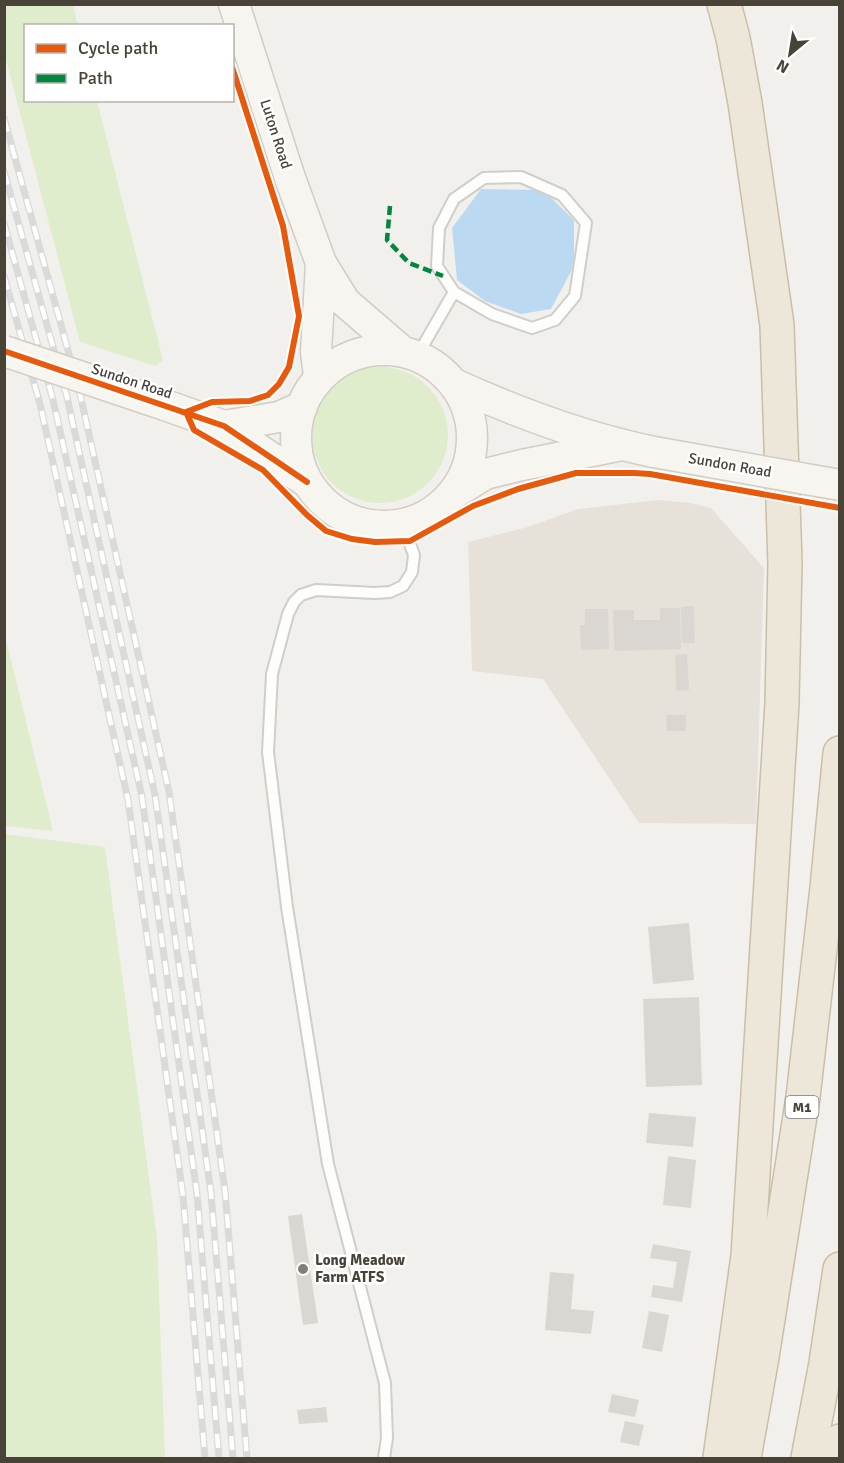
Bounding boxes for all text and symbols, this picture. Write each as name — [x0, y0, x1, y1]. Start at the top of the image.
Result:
legend — [24, 24, 234, 102]
north arrow — [760, 24, 820, 84]
text: Cycle path — [78, 37, 158, 59]
text: N — [773, 55, 793, 78]
text: Path — [78, 67, 113, 89]
street label: Luton Road — [256, 97, 296, 171]
street label: Sundon Road — [89, 359, 175, 403]
street label: Sundon Road — [687, 449, 773, 481]
road number: M1 — [786, 1096, 818, 1118]
place label: Long Meadow Farm ATFS — [315, 1251, 406, 1286]
marker: Long Meadow Farm ATFS — [296, 1262, 310, 1276]

